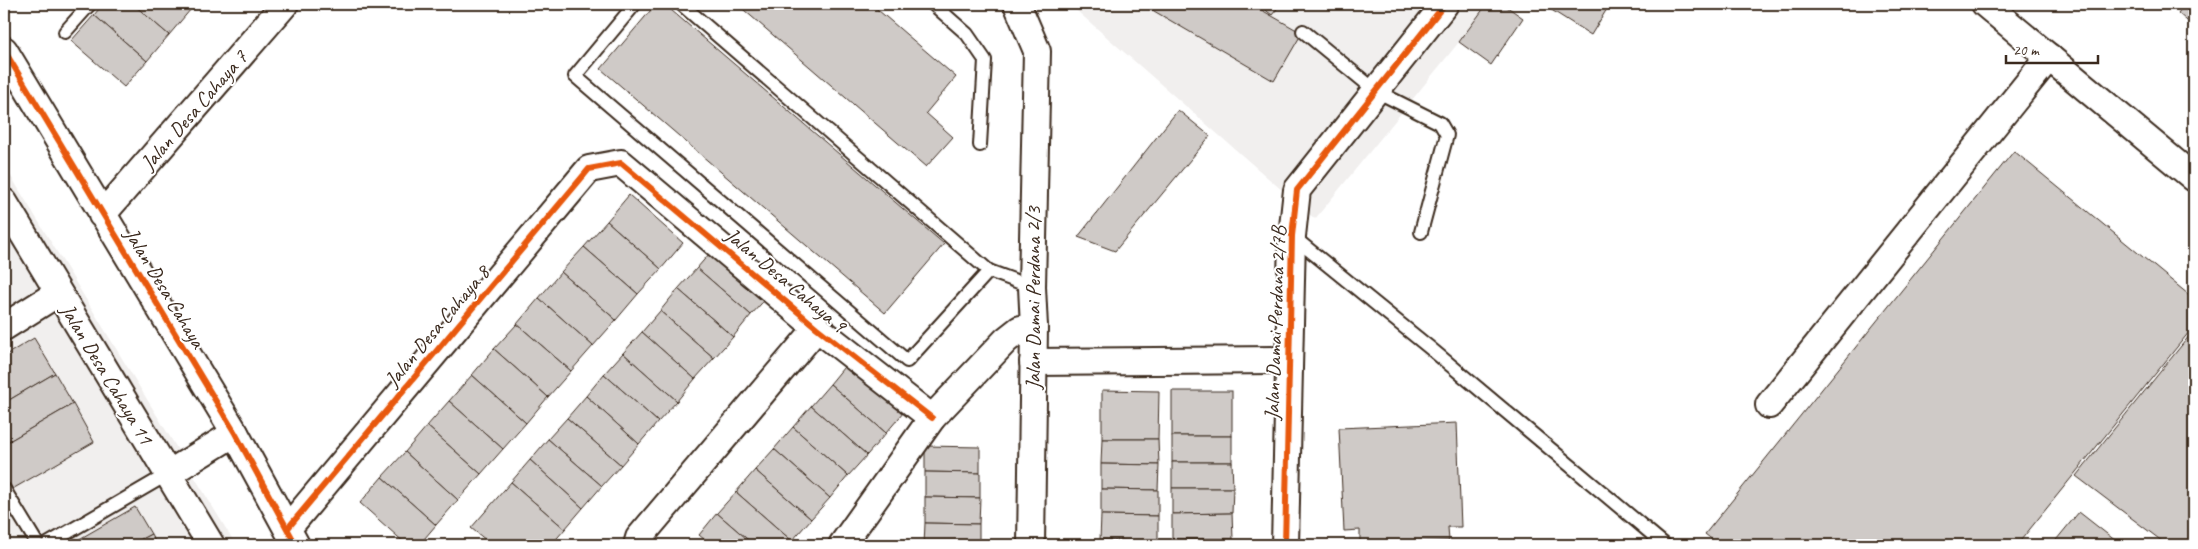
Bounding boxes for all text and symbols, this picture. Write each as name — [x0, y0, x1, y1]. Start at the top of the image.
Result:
scale bar — [2006, 32, 2098, 64]
text: 20 m — [2013, 41, 2040, 60]
street label: Jalan Desa Cahaya 7 — [134, 44, 254, 176]
street label: Jalan Damai Perdana 2/3 — [1020, 205, 1046, 391]
street label: Jalan Desa Cahaya 9 — [719, 221, 853, 339]
street label: Jalan Desa Cahaya — [118, 222, 212, 354]
street label: Jalan Damai Perdana 2/7B — [1259, 224, 1291, 421]
street label: Jalan Desa Cahaya 8 — [378, 258, 497, 393]
street label: Jalan Desa Cahaya 11 — [54, 298, 160, 450]

